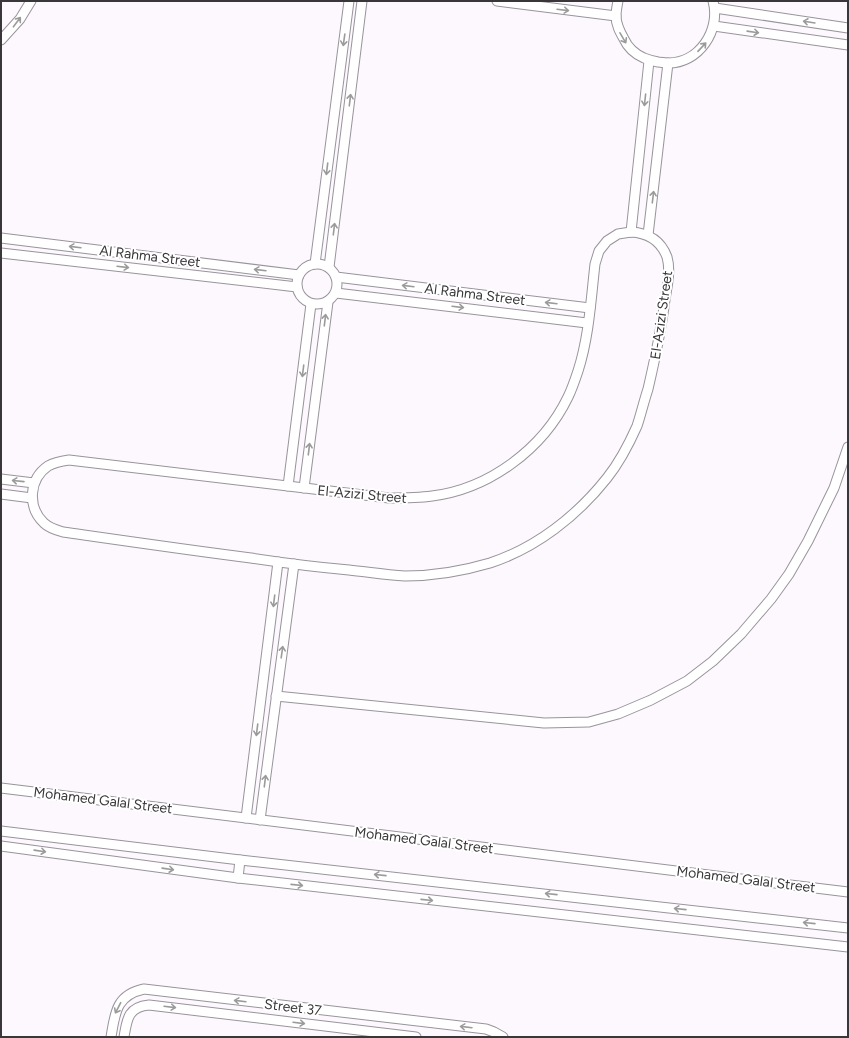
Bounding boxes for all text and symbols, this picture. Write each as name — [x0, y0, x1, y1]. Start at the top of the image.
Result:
one-way arrow — [556, 6, 569, 13]
one-way arrow — [13, 16, 21, 27]
one-way arrow — [803, 18, 816, 26]
one-way arrow — [746, 28, 759, 36]
one-way arrow — [620, 32, 628, 44]
one-way arrow — [340, 33, 348, 46]
one-way arrow — [697, 42, 707, 52]
one-way arrow — [641, 93, 649, 106]
one-way arrow — [346, 94, 354, 107]
one-way arrow — [323, 162, 331, 175]
one-way arrow — [649, 191, 657, 204]
one-way arrow — [330, 223, 338, 236]
street label: Al Rahma Street — [99, 242, 201, 271]
one-way arrow — [69, 243, 82, 251]
one-way arrow — [116, 264, 129, 271]
one-way arrow — [254, 266, 267, 274]
street label: El-Azizi Street — [647, 270, 676, 361]
street label: Al Rahma Street — [424, 280, 526, 309]
one-way arrow — [402, 282, 415, 289]
one-way arrow — [545, 299, 558, 307]
one-way arrow — [451, 304, 464, 311]
one-way arrow — [321, 314, 329, 327]
one-way arrow — [299, 364, 307, 377]
one-way arrow — [305, 443, 312, 456]
one-way arrow — [12, 478, 25, 485]
street label: El-Azizi Street — [317, 482, 407, 507]
one-way arrow — [270, 594, 277, 607]
one-way arrow — [278, 646, 286, 659]
one-way arrow — [253, 723, 261, 736]
one-way arrow — [261, 775, 269, 788]
street label: Mohamed Galal Street — [32, 784, 173, 817]
street label: Mohamed Galal Street — [353, 824, 494, 857]
one-way arrow — [33, 847, 46, 855]
street label: Mohamed Galal Street — [675, 863, 816, 896]
one-way arrow — [161, 865, 174, 873]
one-way arrow — [374, 871, 387, 879]
one-way arrow — [290, 881, 303, 889]
one-way arrow — [545, 890, 558, 898]
one-way arrow — [420, 896, 433, 903]
one-way arrow — [674, 905, 687, 913]
one-way arrow — [803, 919, 816, 927]
street label: Street 37 — [263, 996, 323, 1020]
one-way arrow — [234, 997, 247, 1004]
one-way arrow — [114, 1002, 121, 1014]
one-way arrow — [163, 1003, 176, 1011]
one-way arrow — [292, 1019, 305, 1027]
one-way arrow — [460, 1023, 473, 1031]

